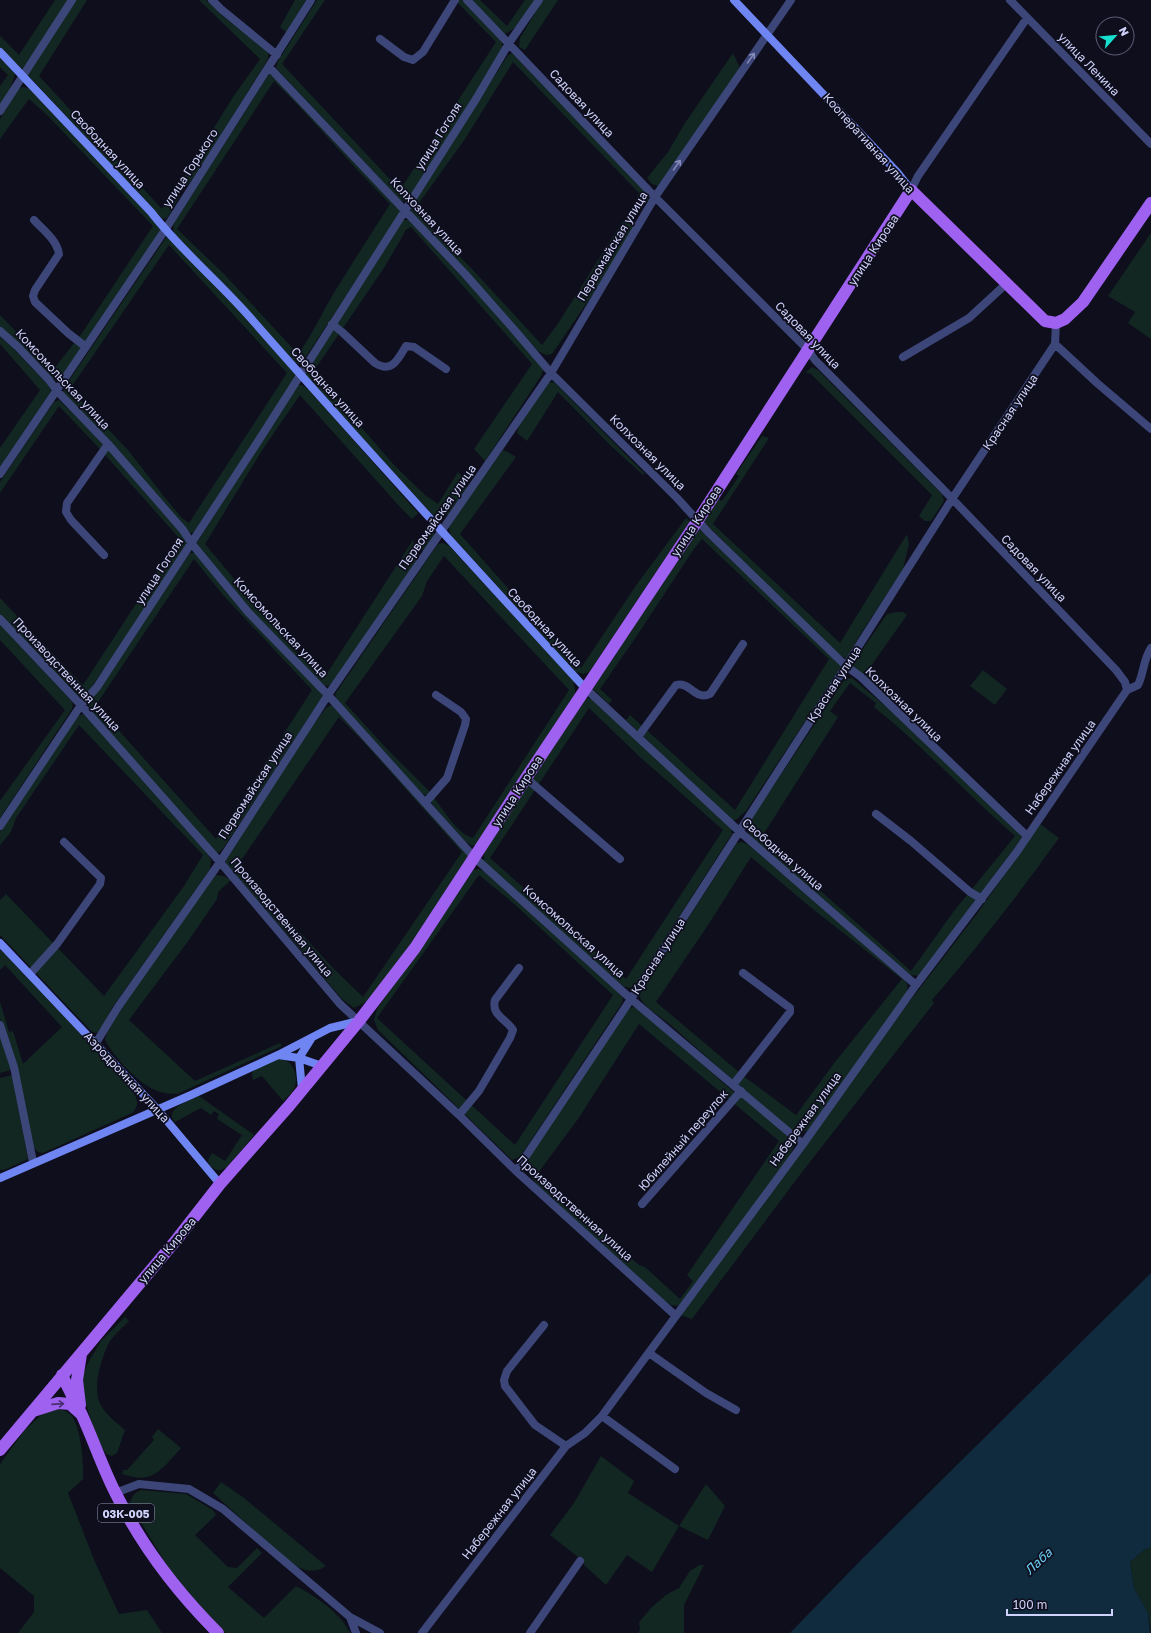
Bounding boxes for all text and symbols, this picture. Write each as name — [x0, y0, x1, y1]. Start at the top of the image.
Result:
north arrow — [1095, 16, 1135, 56]
text: N — [1117, 25, 1132, 38]
street label: улица Ленина — [1055, 29, 1123, 99]
one-way arrow — [747, 53, 755, 64]
street label: Садовая улица — [547, 66, 617, 140]
street label: Кооперативная улица — [820, 90, 918, 196]
street label: улица Гоголя — [411, 99, 465, 173]
street label: Свободная улица — [67, 106, 149, 192]
street label: улица Горького — [159, 126, 221, 210]
one-way arrow — [673, 160, 681, 171]
street label: Колхозная улица — [387, 174, 467, 258]
street label: Первомайская улица — [573, 188, 651, 304]
street label: улица Кирова — [844, 212, 902, 288]
street label: Садовая улица — [772, 298, 844, 372]
street label: Комсомольская улица — [12, 326, 114, 432]
street label: Свободная улица — [288, 344, 368, 430]
street label: Красная улица — [979, 371, 1041, 453]
street label: Колхозная улица — [607, 411, 689, 493]
street label: Первомайская улица — [395, 461, 479, 573]
street label: улица Кирова — [667, 483, 725, 559]
street label: Садовая улица — [998, 531, 1070, 605]
street label: улица Гоголя — [132, 535, 186, 607]
street label: Комсомольская улица — [230, 574, 332, 680]
street label: Свободная улица — [504, 584, 586, 670]
street label: Производственная улица — [10, 614, 124, 734]
street label: Красная улица — [804, 643, 864, 725]
street label: Колхозная улица — [862, 663, 946, 745]
street label: Набережная улица — [1022, 716, 1098, 818]
street label: Первомайская улица — [215, 728, 295, 842]
street label: улица Кирова — [488, 753, 546, 829]
street label: Свободная улица — [739, 815, 827, 893]
street label: Производственная улица — [228, 854, 336, 980]
street label: Комсомольская улица — [520, 881, 628, 981]
street label: Красная улица — [628, 915, 688, 997]
street label: Аэродромная улица — [81, 1029, 173, 1125]
street label: Набережная улица — [766, 1069, 844, 1169]
street label: Юбилейный переулок — [635, 1086, 731, 1194]
street label: Производственная улица — [514, 1152, 636, 1264]
street label: улица Кирова — [135, 1214, 199, 1286]
one-way arrow — [51, 1401, 64, 1408]
street label: Набережная улица — [458, 1464, 540, 1562]
road number: 03К-005 — [98, 1504, 154, 1522]
water label: Лаба — [1021, 1544, 1056, 1578]
scale bar — [1007, 1591, 1112, 1617]
text: 100 m — [1013, 1597, 1047, 1612]

